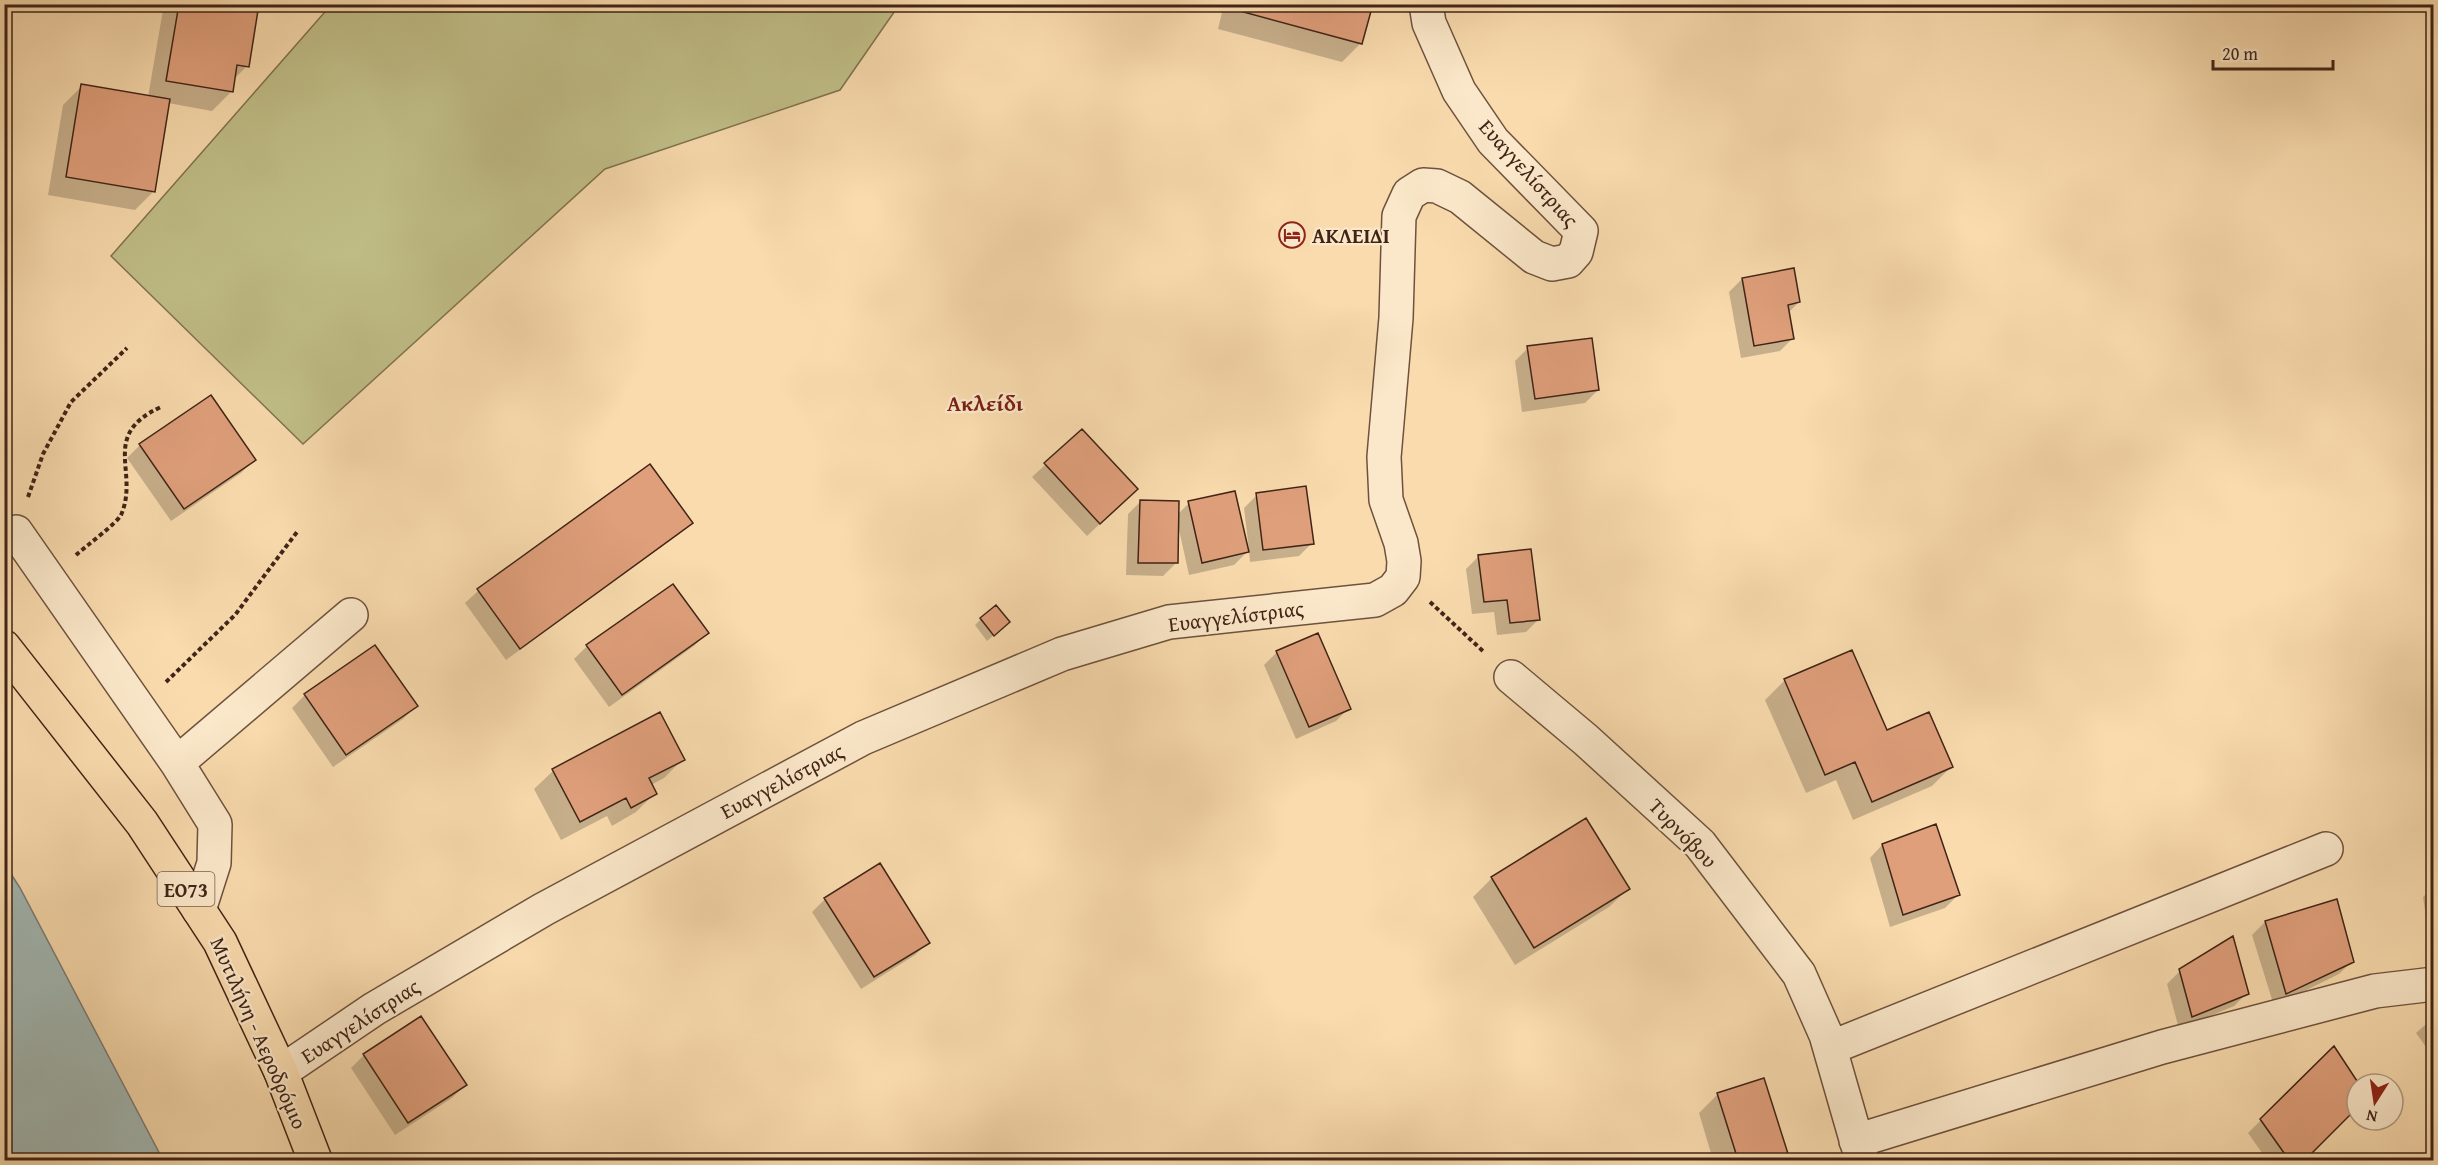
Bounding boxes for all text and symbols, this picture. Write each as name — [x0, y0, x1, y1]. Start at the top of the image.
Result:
scale bar — [2213, 33, 2333, 71]
text: 20 m — [2222, 40, 2258, 67]
street label: Ευαγγελίστριας — [1472, 112, 1586, 234]
hotel icon: ΑΚΛΕΙΔΙ — [1277, 220, 1307, 250]
place label: ΑΚΛΕΙΔΙ — [1312, 220, 1390, 251]
district label: Ακλείδι — [947, 387, 1024, 419]
street label: Ευαγγελίστριας — [1167, 592, 1306, 640]
street label: Ευαγγελίστριας — [715, 735, 849, 827]
street label: Τυρνόβου — [1642, 791, 1724, 875]
road number: ΕΟ73 — [158, 872, 214, 906]
street label: Μυτιλήνη - Αεροδρόμιο — [203, 932, 315, 1134]
street label: Ευαγγελίστριας — [294, 971, 426, 1071]
north arrow — [2345, 1072, 2405, 1132]
text: N — [2364, 1104, 2380, 1130]

